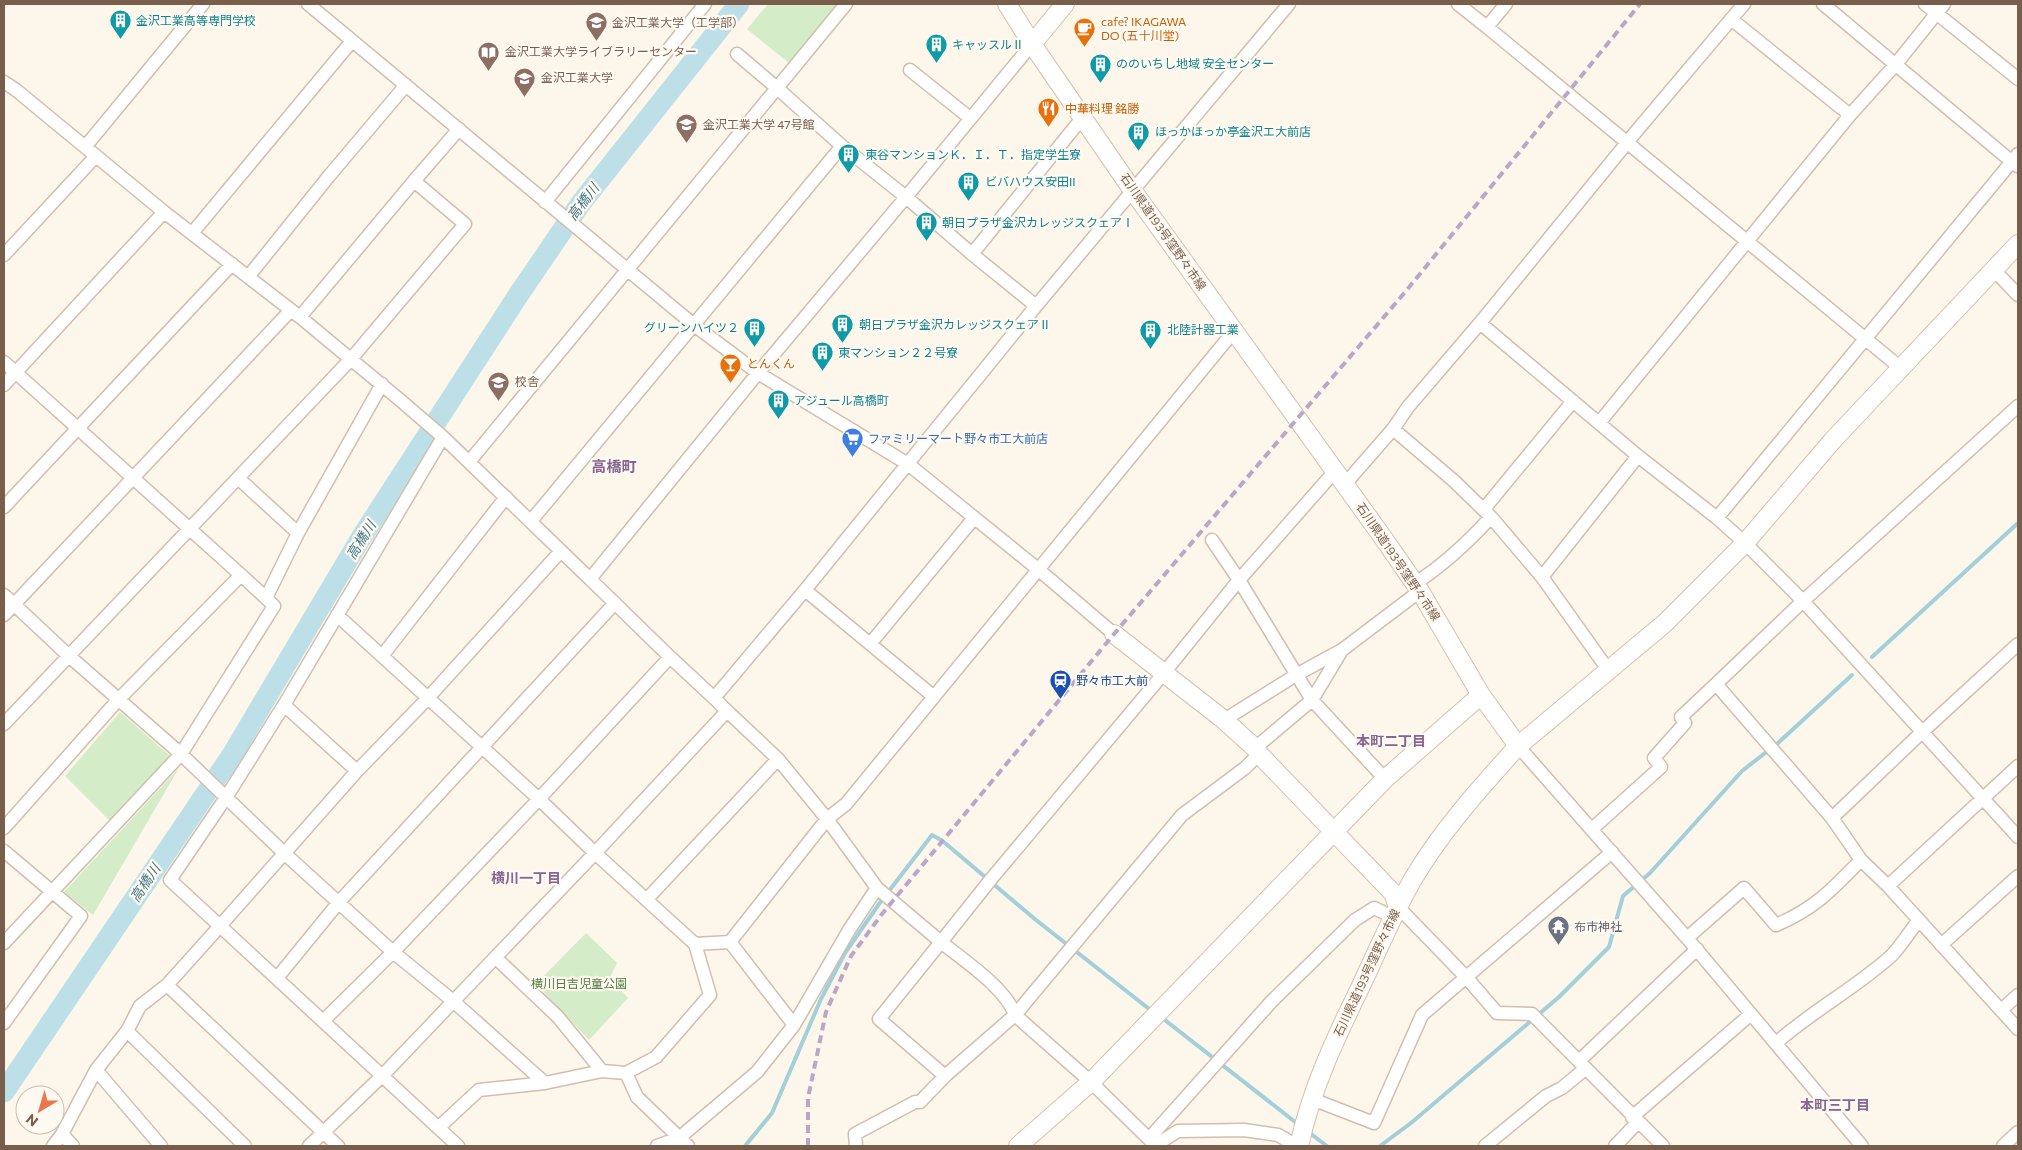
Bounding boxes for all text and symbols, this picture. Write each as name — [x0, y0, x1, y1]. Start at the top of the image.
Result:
building icon: 金沢工業高等専門学校 — [108, 9, 132, 40]
school or university icon: 金沢工業大学（工学部） — [584, 11, 608, 42]
place label: 金沢工業高等専門学校 — [136, 13, 256, 27]
place label: cafe? IKAGAWA DO (五十川堂) — [1101, 14, 1186, 42]
place label: 金沢工業大学（工学部） — [612, 15, 744, 29]
cafe icon: cafe? IKAGAWA DO (五十川堂) — [1073, 17, 1097, 48]
building icon: キャッスルⅡ — [924, 33, 948, 64]
place label: キャッスルⅡ — [952, 37, 1024, 51]
library icon: 金沢工業大学ライブラリーセンター — [477, 40, 501, 71]
place label: 金沢工業大学ライブラリーセンター — [505, 44, 697, 58]
building icon: ののいちし地域 安全センター — [1088, 52, 1112, 83]
place label: ののいちし地域 安全センター — [1116, 56, 1274, 70]
school or university icon: 金沢工業大学 — [513, 66, 537, 97]
place label: 金沢工業大学 — [541, 70, 613, 84]
restaurant icon: 中華料理 銘勝 — [1037, 97, 1061, 128]
place label: 中華料理 銘勝 — [1065, 101, 1139, 115]
school or university icon: 金沢工業大学 47号館 — [675, 113, 699, 144]
place label: 金沢工業大学 47号館 — [703, 117, 815, 131]
building icon: ほっかほっか亭金沢エ大前店 — [1127, 120, 1151, 151]
place label: ほっかほっか亭金沢エ大前店 — [1155, 124, 1311, 138]
building icon: 東谷マンションＫ．Ｉ．Ｔ．指定学生寮 — [837, 143, 861, 174]
place label: 東谷マンションＫ．Ｉ．Ｔ．指定学生寮 — [865, 147, 1081, 161]
building icon: ビバハウス安田II — [957, 170, 981, 201]
street label: 石川県道193号窪野々市線 — [1118, 170, 1209, 292]
place label: ビバハウス安田II — [985, 174, 1076, 188]
water label: 高橋川 — [563, 178, 603, 224]
building icon: 朝日プラザ金沢カレッジスクェアⅠ — [914, 211, 938, 242]
place label: 朝日プラザ金沢カレッジスクェアⅠ — [942, 215, 1134, 229]
building icon: 朝日プラザ金沢カレッジスクェアⅡ — [831, 313, 855, 344]
building icon: グリーンハイツ２ — [743, 316, 767, 347]
place label: 朝日プラザ金沢カレッジスクェアⅡ — [859, 317, 1051, 331]
building icon: 北陸計器工業 — [1139, 318, 1163, 349]
place label: グリーンハイツ２ — [644, 320, 739, 334]
place label: 北陸計器工業 — [1167, 322, 1239, 336]
building icon: 東マンション２２号寮 — [810, 341, 834, 372]
place label: 東マンション２２号寮 — [838, 345, 958, 359]
bar icon: とんくん — [719, 352, 743, 383]
place label: とんくん — [747, 356, 795, 370]
school or university icon: 校舎 — [487, 370, 511, 401]
place label: 校舎 — [515, 374, 539, 388]
building icon: アジュール高橋町 — [766, 389, 790, 420]
place label: アジュール高橋町 — [794, 393, 889, 407]
supermarket icon: ファミリーマート野々市工大前店 — [840, 427, 864, 458]
place label: ファミリーマート野々市工大前店 — [868, 431, 1048, 445]
district label: 高橋町 — [591, 457, 637, 475]
street label: 石川県道193号窪野々市線 — [1354, 500, 1444, 623]
water label: 高橋川 — [342, 516, 380, 562]
station icon: 野々市工大前 — [1048, 669, 1072, 700]
place label: 野々市工大前 — [1076, 673, 1148, 687]
district label: 本町二丁目 — [1356, 732, 1426, 749]
water label: 高橋川 — [126, 859, 164, 905]
district label: 横川一丁目 — [491, 869, 561, 886]
street label: 石川県道193号窪野々市線 — [1330, 907, 1402, 1039]
temple icon: 布市神社 — [1546, 915, 1570, 946]
place label: 布市神社 — [1574, 919, 1622, 933]
park label: 横川日吉児童公園 — [531, 976, 627, 990]
north arrow — [15, 1085, 65, 1135]
district label: 本町三丁目 — [1800, 1096, 1870, 1113]
text: N — [22, 1111, 41, 1131]

